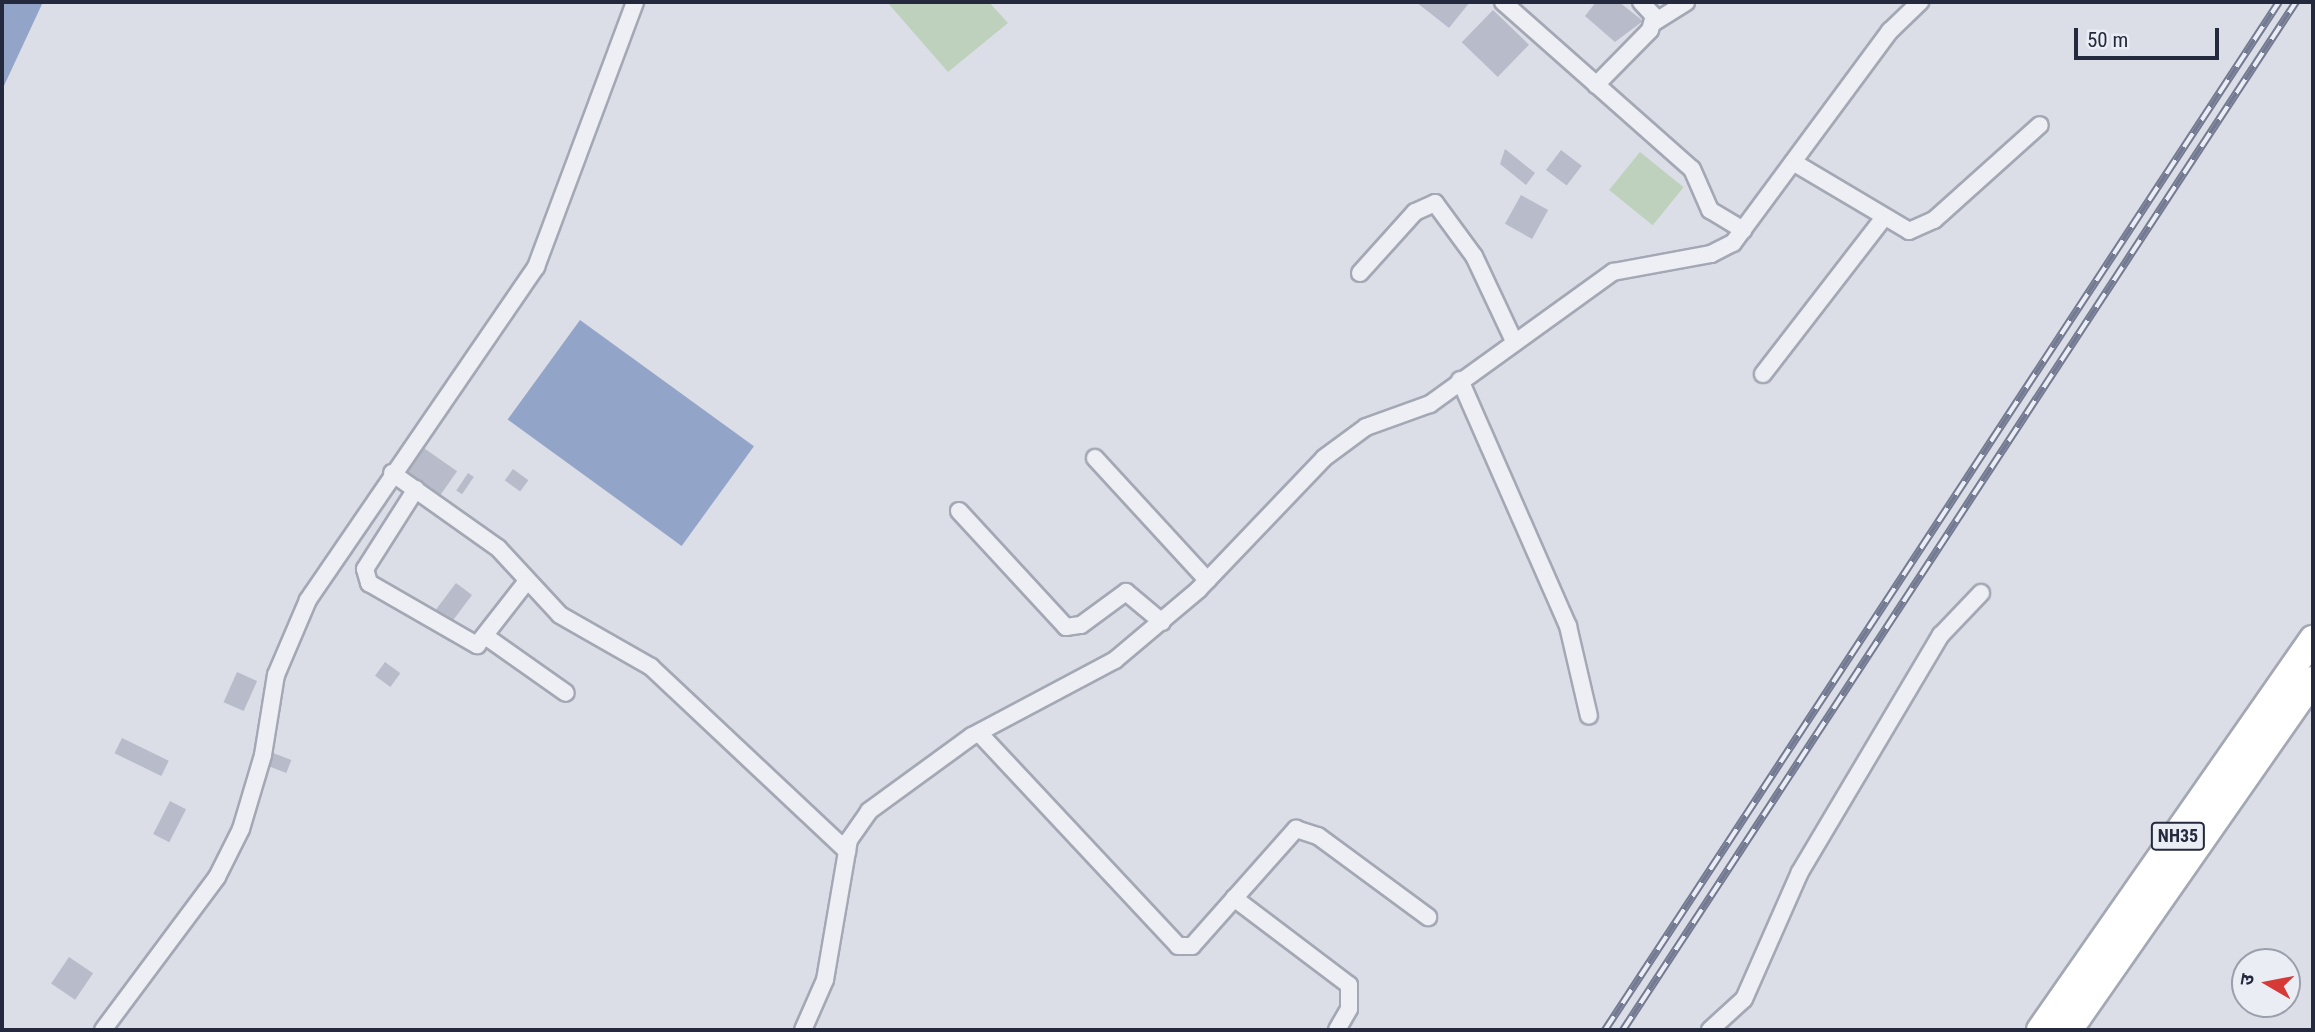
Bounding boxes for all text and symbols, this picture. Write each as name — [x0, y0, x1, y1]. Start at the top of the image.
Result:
scale bar — [2077, 14, 2222, 58]
text: 50 m — [2087, 28, 2128, 52]
road number: NH35 — [2150, 822, 2206, 850]
north arrow — [2231, 948, 2301, 1018]
text: उ — [2235, 972, 2259, 987]

